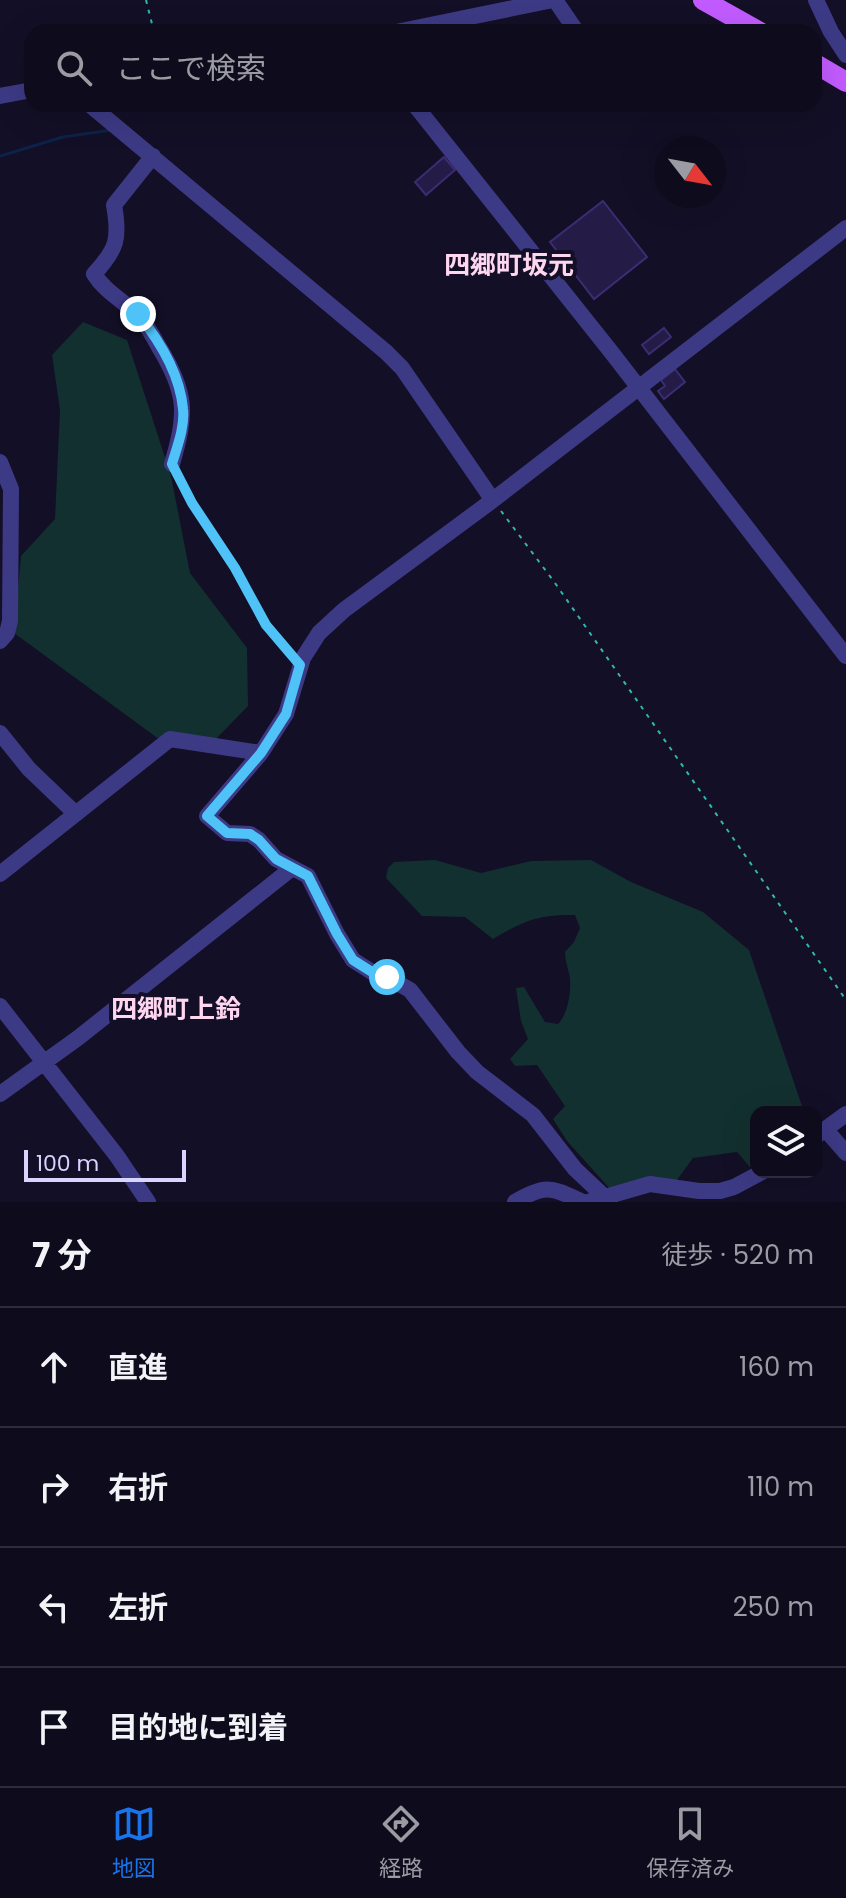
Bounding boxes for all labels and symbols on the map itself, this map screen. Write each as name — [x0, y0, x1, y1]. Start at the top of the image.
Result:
north arrow — [654, 136, 726, 208]
district label: 四郷町坂元 — [444, 247, 574, 283]
route end — [120, 296, 156, 332]
route start — [369, 959, 405, 995]
district label: 四郷町上鈴 — [111, 991, 241, 1027]
scale bar — [24, 1146, 186, 1182]

